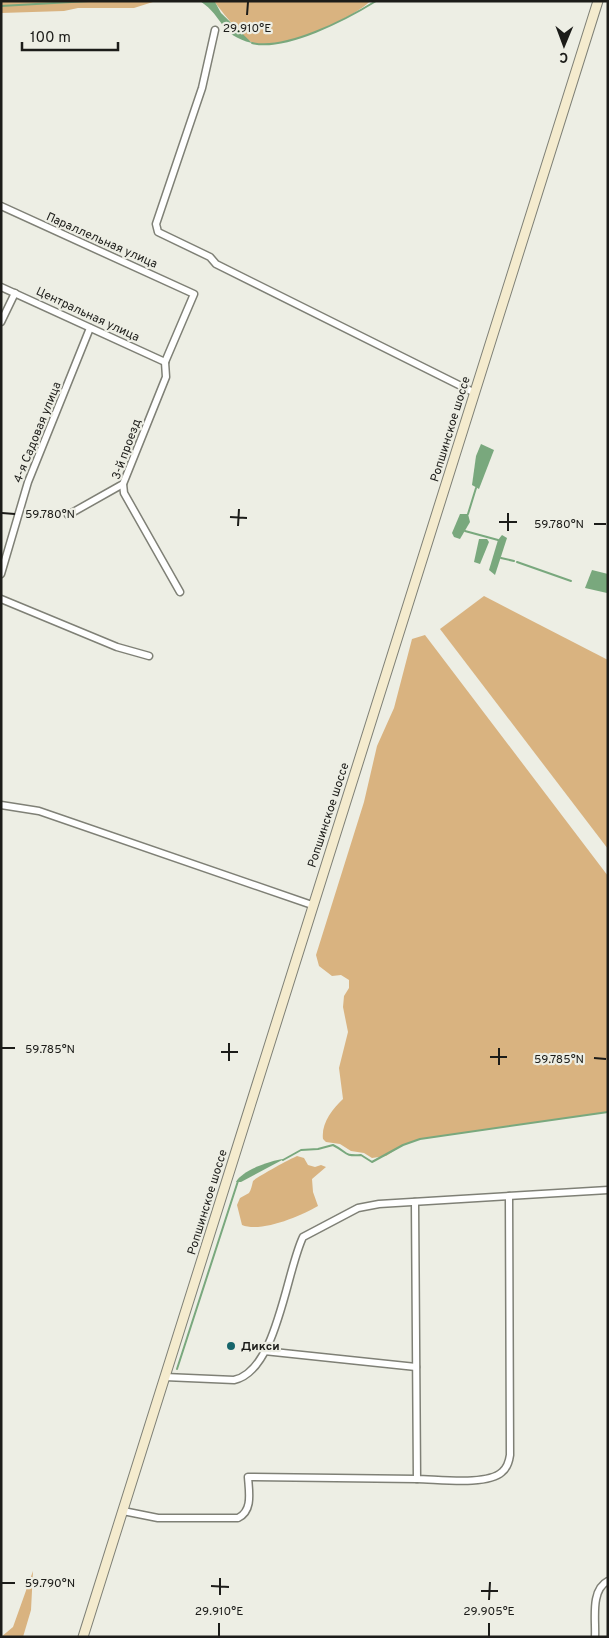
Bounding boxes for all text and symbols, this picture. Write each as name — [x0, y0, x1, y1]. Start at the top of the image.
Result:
scale bar — [22, 20, 119, 52]
north arrow — [539, 20, 589, 70]
text: 29.910°E — [223, 21, 271, 37]
text: 100 m — [30, 29, 71, 48]
text: С — [559, 48, 568, 65]
street label: Параллельная улица — [43, 209, 160, 273]
street label: Центральная улица — [33, 284, 142, 346]
street label: Ропшинское шоссе — [427, 375, 475, 484]
street label: 4-я Садовая улица — [10, 379, 66, 485]
street label: 3-й проезд — [109, 417, 145, 482]
text: 59.780°N — [25, 507, 75, 523]
text: 59.780°N — [534, 517, 584, 533]
street label: Ропшинское шоссе — [304, 761, 353, 870]
text: 59.785°N — [25, 1042, 75, 1058]
text: 59.785°N — [534, 1052, 584, 1068]
street label: Ропшинское шоссе — [184, 1148, 232, 1257]
place label: Дикси — [241, 1339, 280, 1355]
marker: Дикси — [225, 1340, 237, 1352]
text: 59.790°N — [25, 1576, 75, 1592]
text: 29.910°E — [195, 1604, 243, 1620]
text: 29.905°E — [463, 1604, 515, 1620]

